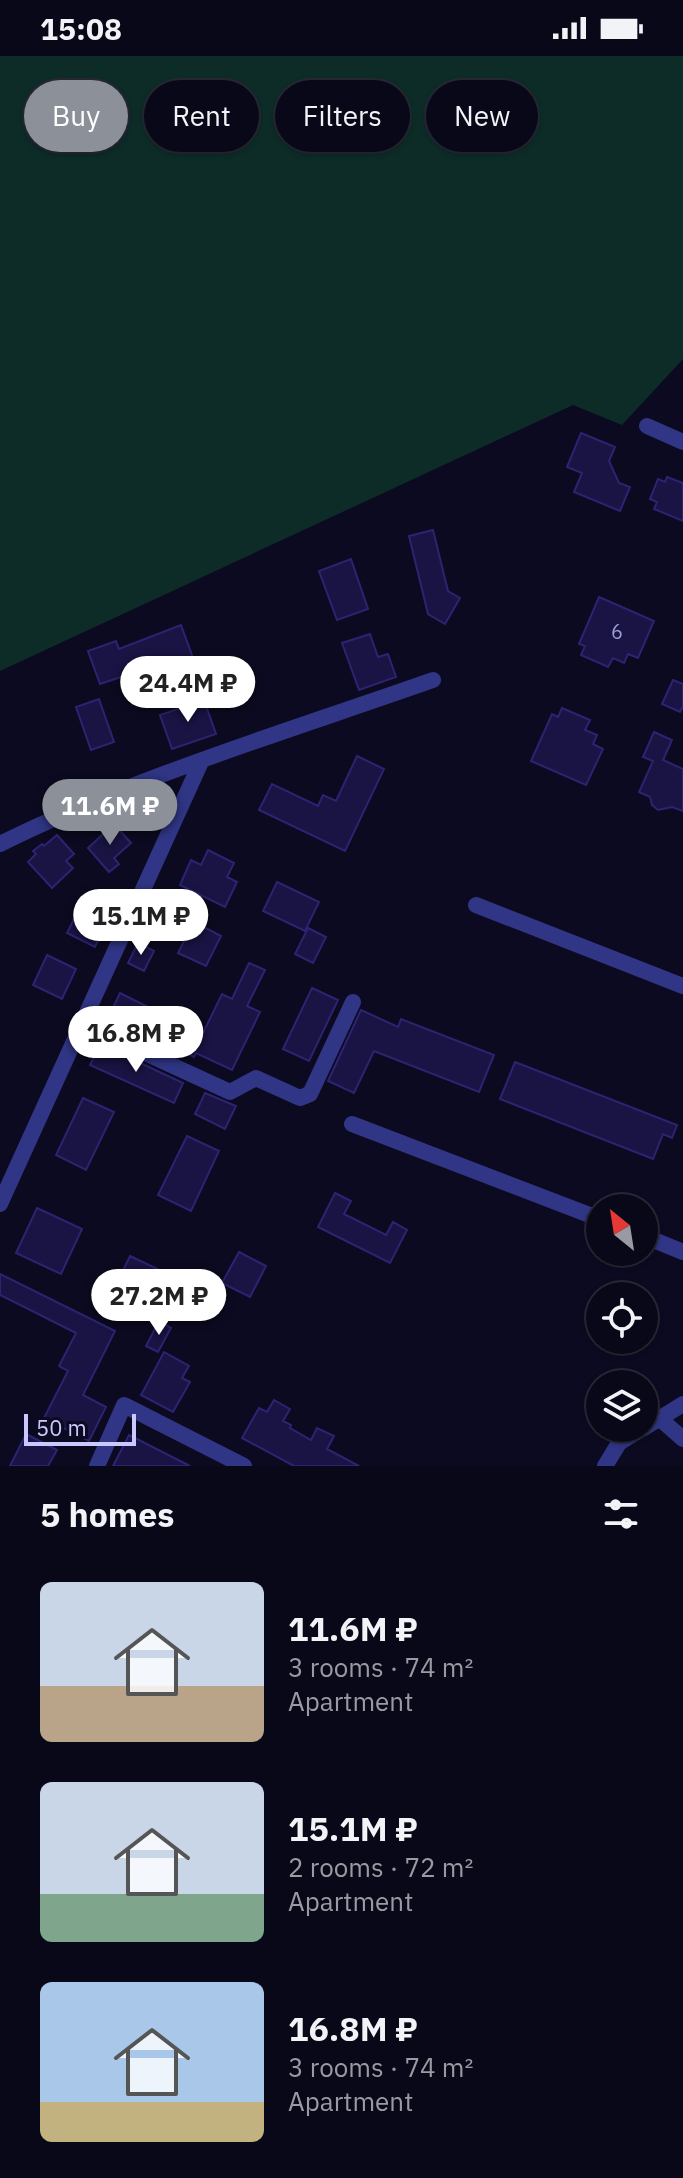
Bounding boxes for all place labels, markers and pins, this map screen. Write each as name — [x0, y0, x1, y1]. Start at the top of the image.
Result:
pin: 24.4M ₽ — [114, 656, 262, 724]
pin: 11.6M ₽ — [36, 779, 184, 847]
pin: 15.1M ₽ — [67, 889, 215, 957]
pin: 16.8M ₽ — [62, 1006, 210, 1074]
pin: 27.2M ₽ — [85, 1269, 233, 1337]

